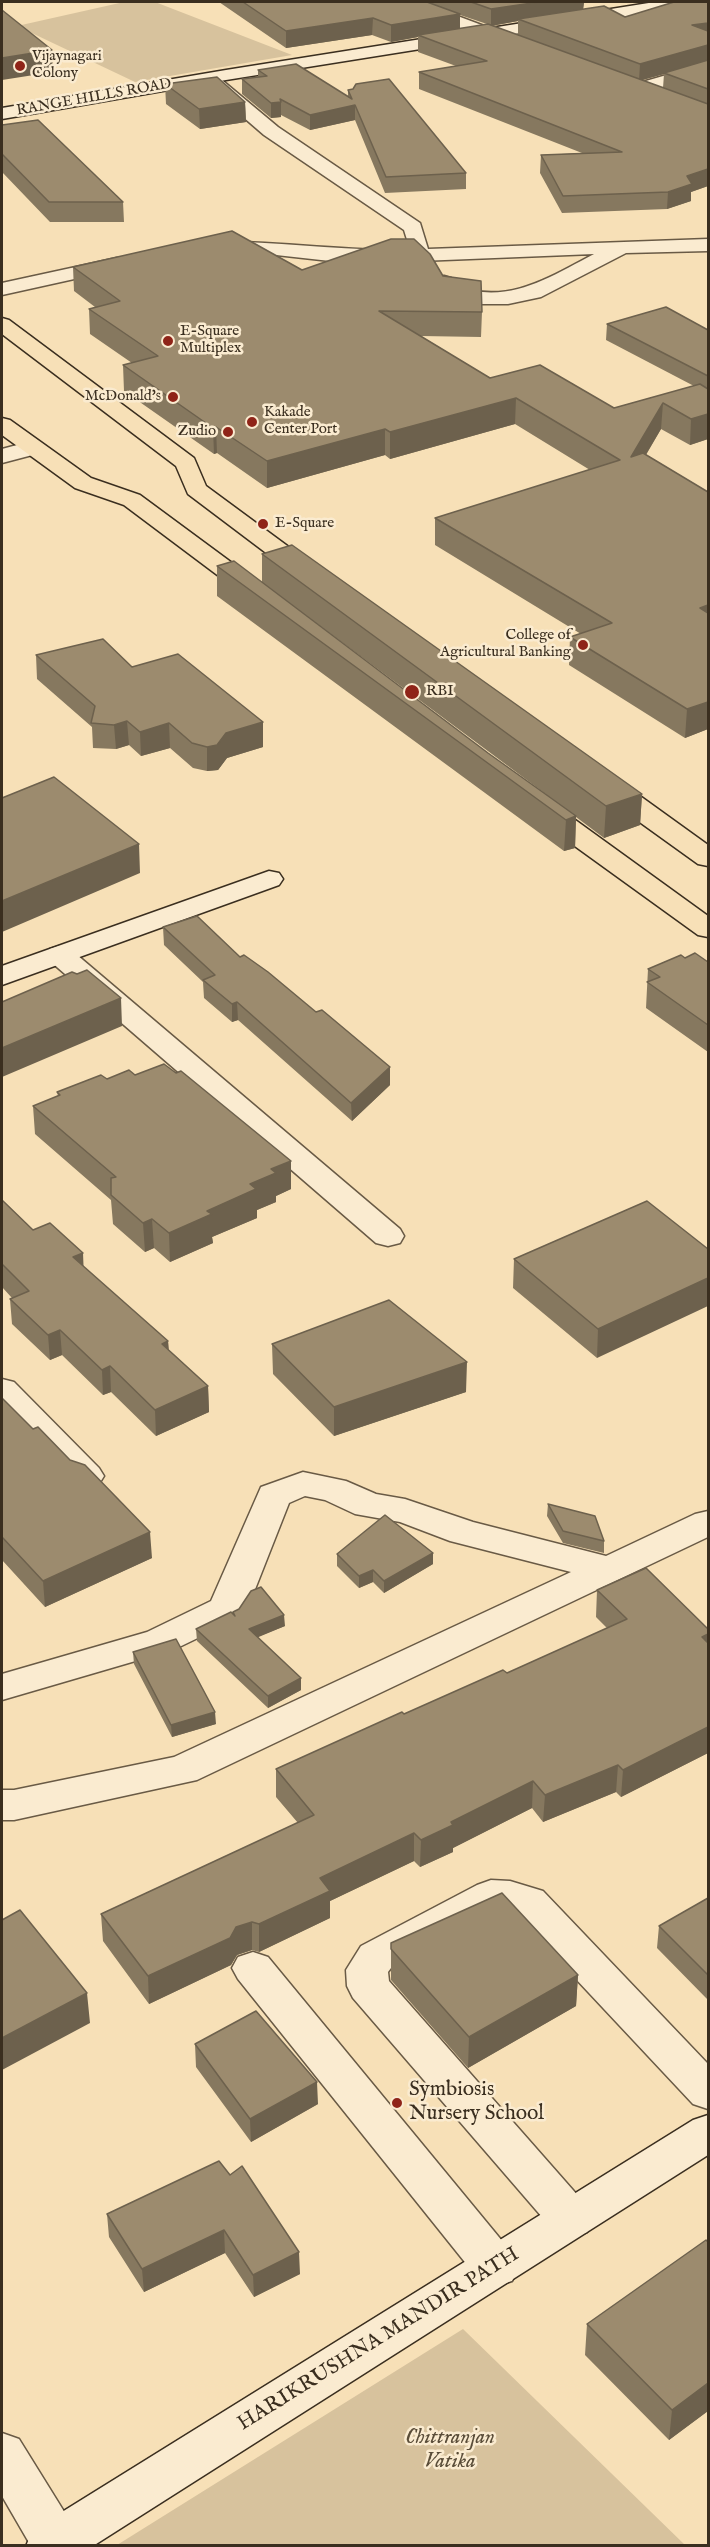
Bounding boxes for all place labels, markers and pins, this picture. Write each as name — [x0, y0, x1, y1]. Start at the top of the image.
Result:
place label: Vijaynagari Colony — [32, 48, 102, 83]
marker: Vijaynagari Colony — [13, 59, 27, 73]
place label: E-Square Multiplex — [180, 323, 241, 358]
marker: E-Square Multiplex — [161, 334, 175, 348]
place label: McDonald's — [85, 388, 161, 406]
marker: McDonald's — [166, 390, 180, 404]
place label: Kakade Center Port — [264, 404, 337, 439]
marker: Kakade Center Port — [245, 415, 259, 429]
place label: Zudio — [178, 423, 216, 441]
marker: Zudio — [221, 425, 235, 439]
place label: E-Square — [275, 515, 334, 533]
marker: E-Square — [256, 517, 270, 531]
place label: College of Agricultural Banking — [440, 627, 571, 662]
marker: College of Agricultural Banking — [576, 638, 590, 652]
marker: RBI — [403, 683, 421, 701]
place label: RBI — [426, 683, 454, 701]
place label: Symbiosis Nursery School — [409, 2078, 544, 2128]
marker: Symbiosis Nursery School — [390, 2096, 404, 2110]

